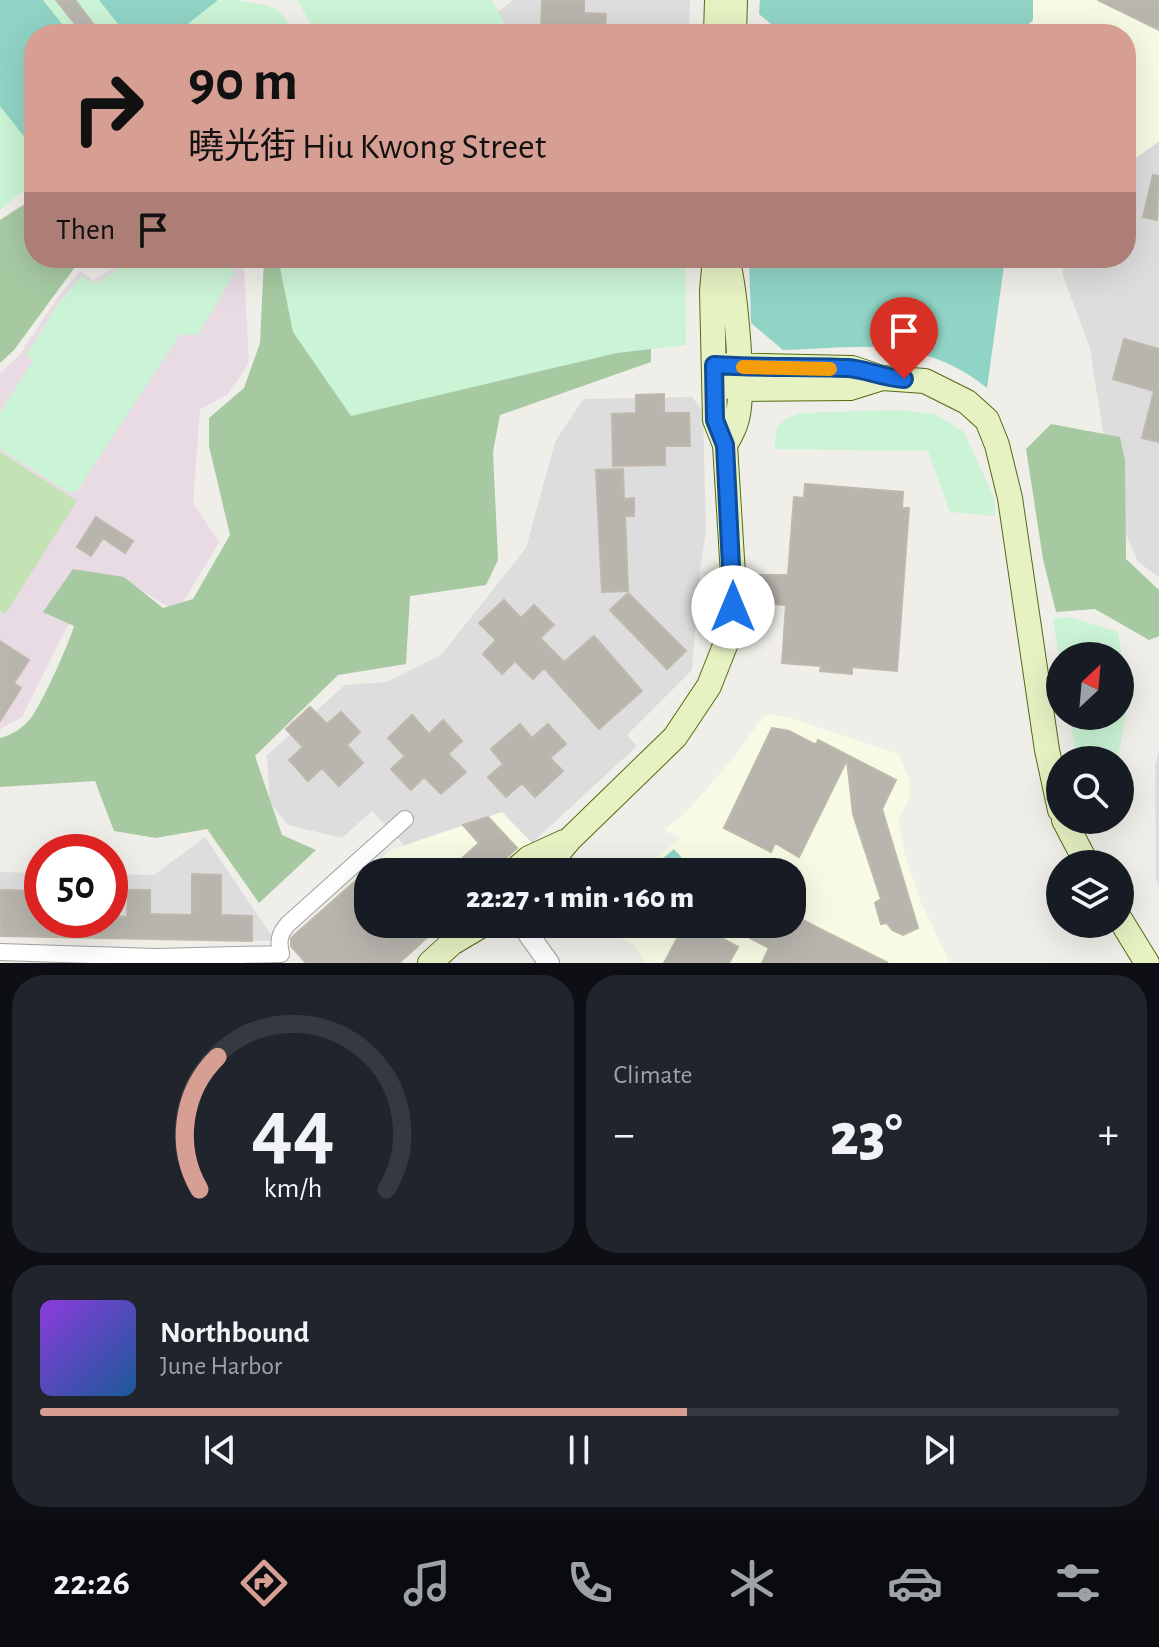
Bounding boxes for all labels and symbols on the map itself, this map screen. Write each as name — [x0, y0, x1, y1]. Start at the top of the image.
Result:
pin — [870, 297, 938, 379]
position arrow — [691, 565, 775, 649]
north arrow — [1046, 642, 1134, 730]
speed limit sign: 50 — [24, 834, 128, 938]

